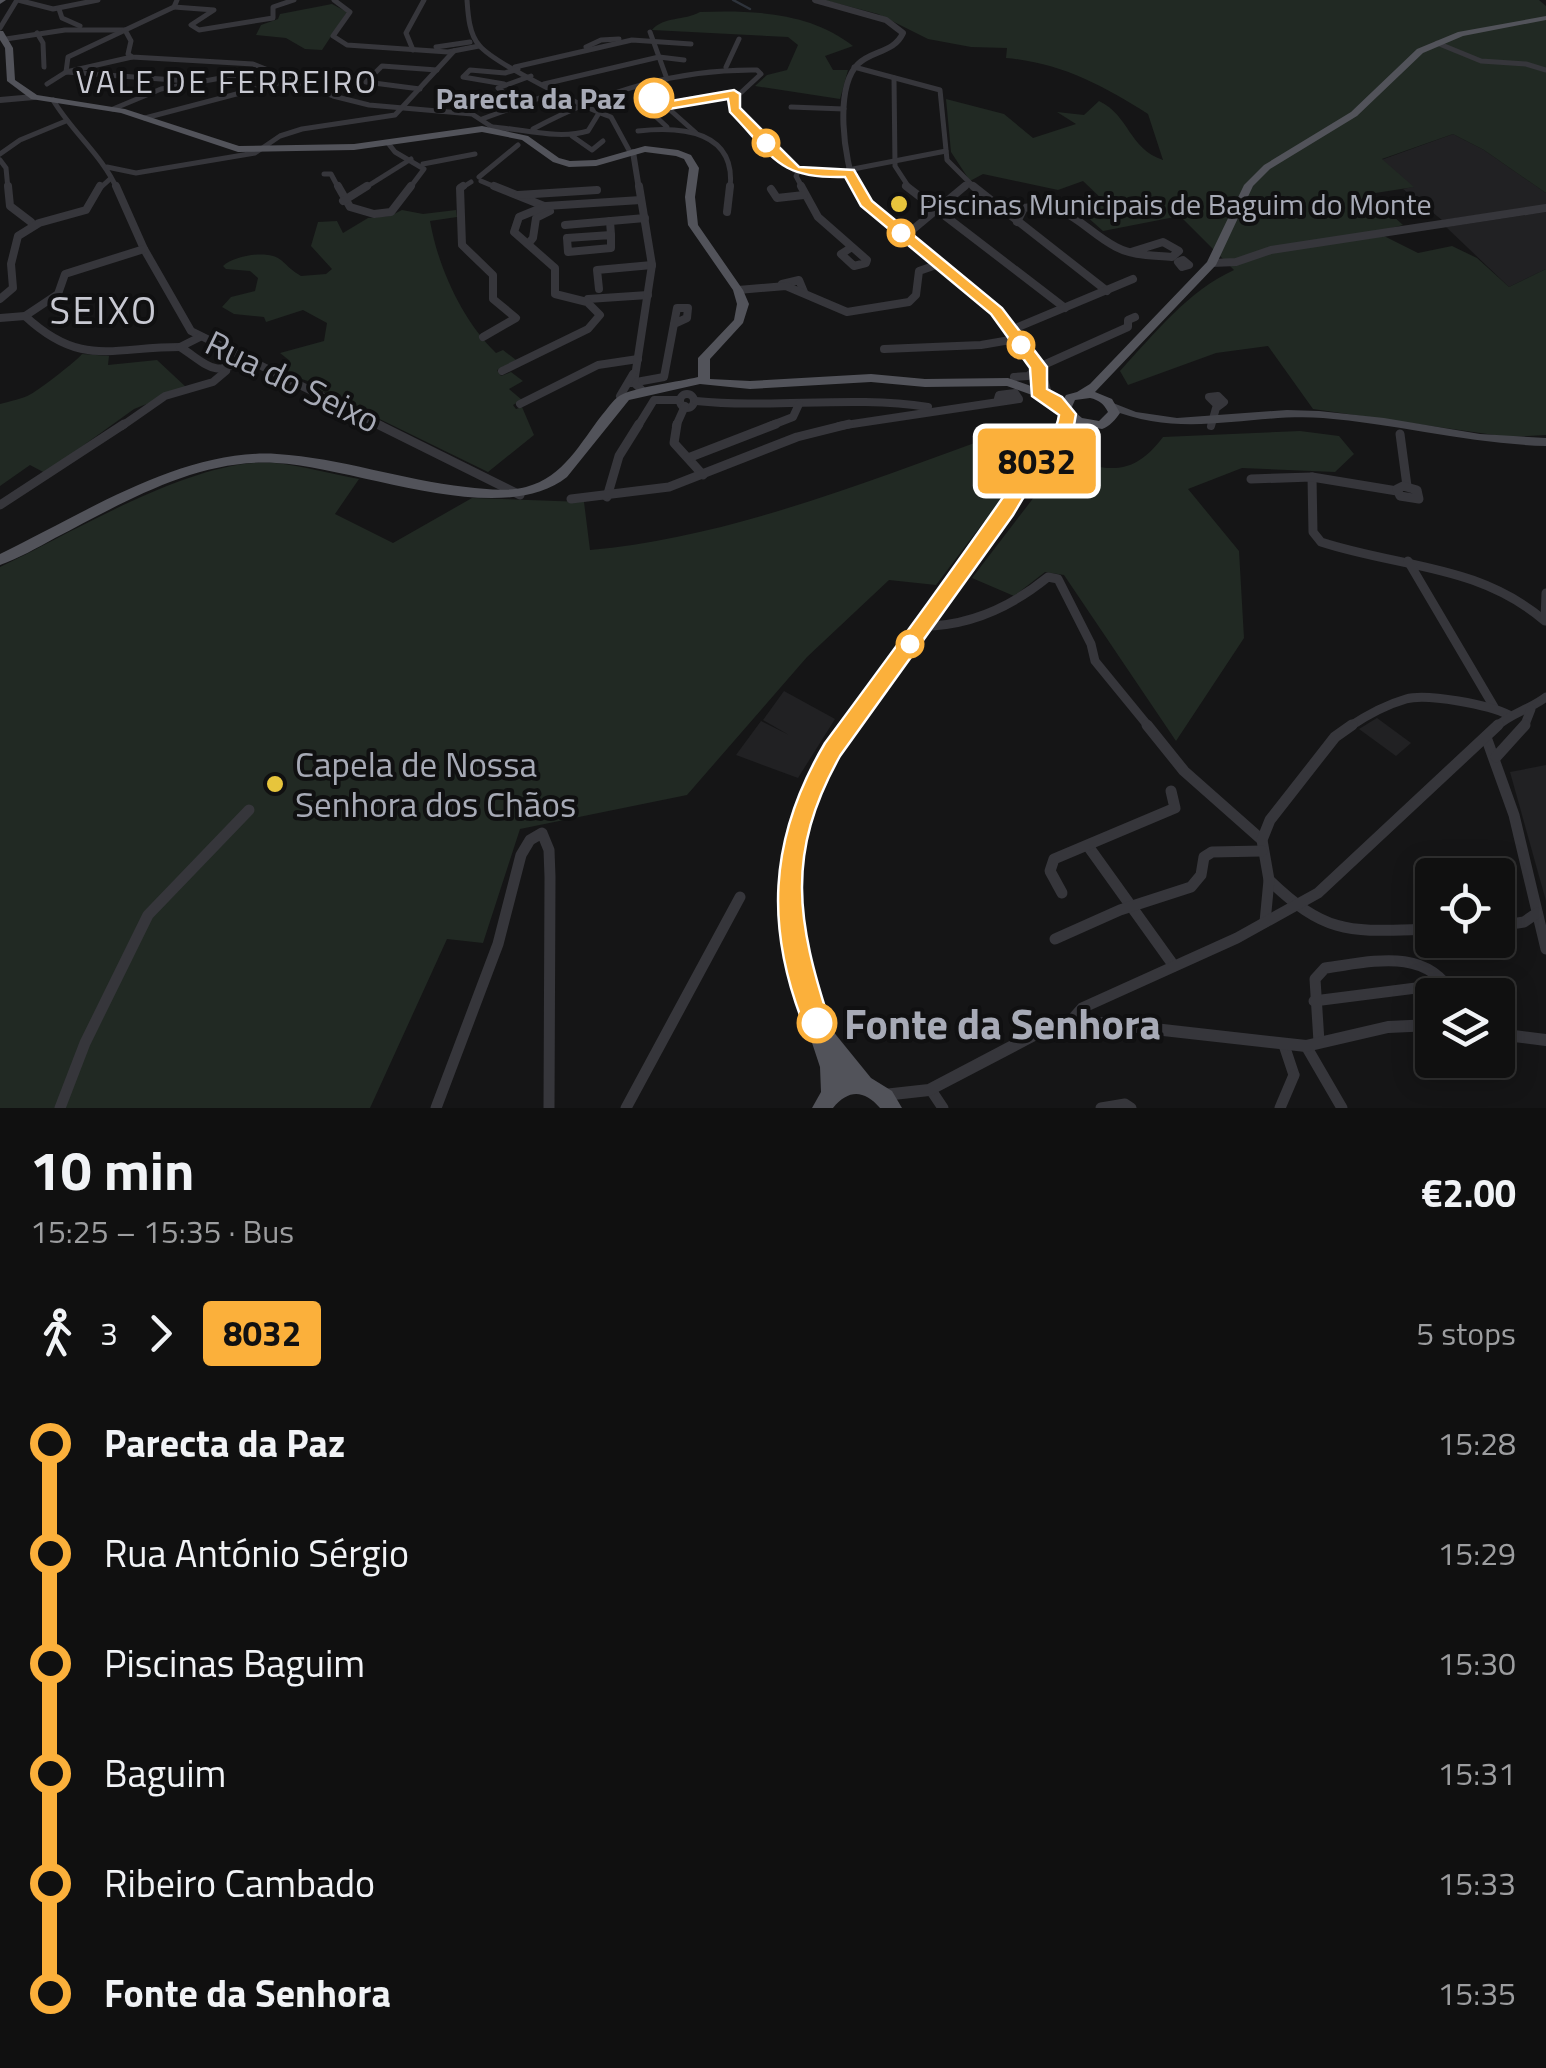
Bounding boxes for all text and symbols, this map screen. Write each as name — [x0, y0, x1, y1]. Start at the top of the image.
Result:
district label: VALE DE FERREIRO — [76, 57, 378, 105]
place label: Parecta da Paz — [436, 75, 626, 121]
marker: Parecta da Paz — [635, 79, 673, 117]
unlabelled marker — [753, 130, 779, 156]
place label: Piscinas Municipais de Baguim do Monte — [919, 181, 1432, 227]
marker: Piscinas Municipais de Baguim do Monte — [888, 193, 910, 215]
unlabelled marker — [888, 220, 914, 246]
district label: SEIXO — [49, 281, 159, 339]
street label: Rua do Seixo — [197, 315, 389, 447]
unlabelled marker — [1008, 332, 1034, 358]
line badge: 8032 — [967, 428, 1107, 494]
text: 8032 — [998, 434, 1076, 488]
unlabelled marker — [897, 631, 923, 657]
place label: Capela de Nossa Senhora dos Chãos — [295, 737, 576, 831]
marker: Capela de Nossa Senhora dos Chãos — [264, 773, 286, 795]
map controls — [1415, 858, 1515, 1078]
button: locate — [1415, 858, 1515, 958]
button: layers — [1415, 978, 1515, 1078]
place label: Fonte da Senhora — [844, 991, 1161, 1055]
marker: Fonte da Senhora — [798, 1004, 836, 1042]
text: 10 min — [30, 1128, 194, 1211]
text: €2.00 — [1421, 1164, 1516, 1222]
text: 15:25 – 15:35 · Bus — [30, 1207, 294, 1255]
icon: walk — [30, 1306, 85, 1361]
icon: forward — [133, 1306, 188, 1361]
text: 8032 — [223, 1306, 301, 1360]
text: 3 — [100, 1309, 118, 1357]
text: 5 stops — [1416, 1309, 1516, 1357]
text: Parecta da Paz — [104, 1414, 345, 1472]
text: 15:28 — [1437, 1419, 1516, 1467]
text: Rua António Sérgio — [104, 1524, 409, 1582]
text: 15:29 — [1437, 1529, 1516, 1577]
text: Piscinas Baguim — [104, 1634, 365, 1692]
text: 15:30 — [1437, 1639, 1516, 1687]
text: Baguim — [104, 1744, 226, 1802]
text: 15:31 — [1437, 1749, 1516, 1797]
text: Ribeiro Cambado — [104, 1854, 375, 1912]
text: 15:33 — [1437, 1859, 1516, 1907]
text: Fonte da Senhora — [104, 1964, 391, 2022]
text: 15:35 — [1437, 1969, 1516, 2017]

